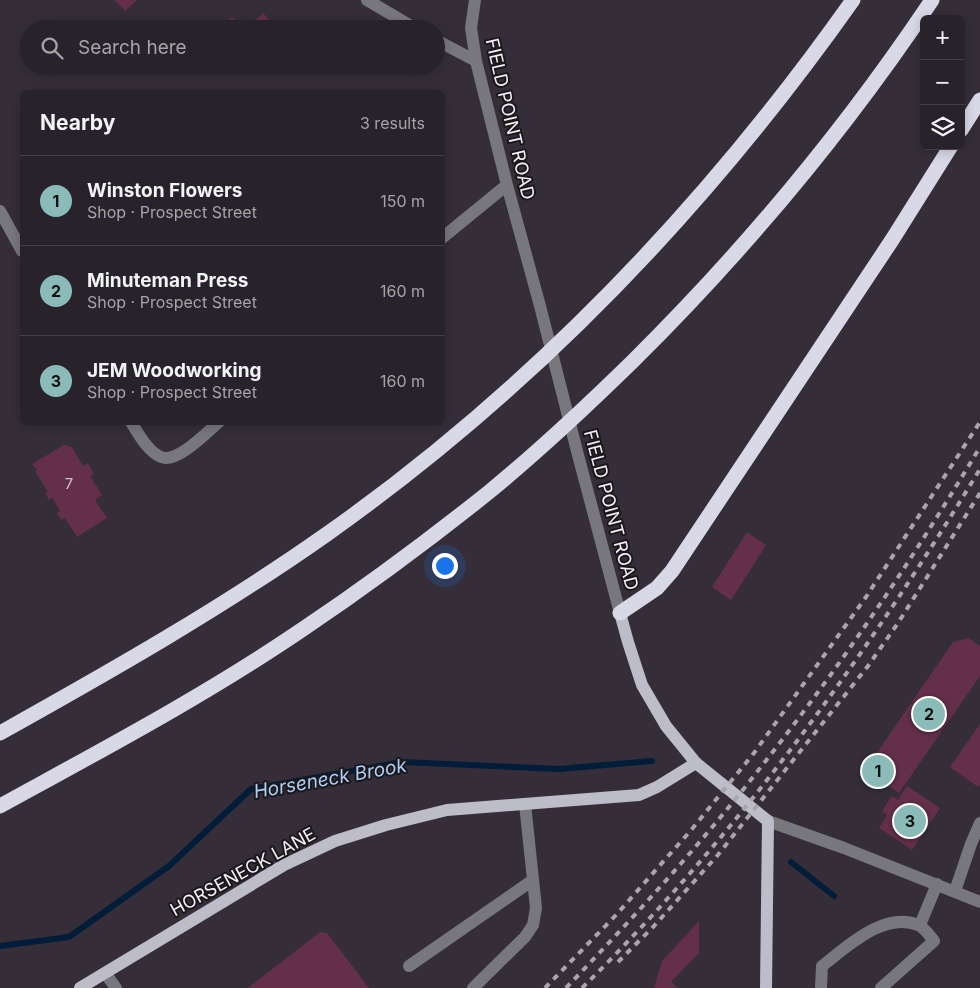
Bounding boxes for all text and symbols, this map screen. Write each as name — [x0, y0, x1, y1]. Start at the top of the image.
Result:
map controls — [920, 15, 965, 150]
button: + — [920, 15, 965, 60]
search box — [20, 20, 445, 75]
icon: search — [38, 34, 66, 62]
text: Search here — [78, 36, 187, 59]
street label: FIELD POINT ROAD — [482, 36, 539, 202]
button: − — [920, 60, 965, 105]
button: layers — [920, 105, 965, 150]
text: Nearby — [40, 110, 115, 135]
text: 3 results — [360, 113, 425, 133]
text: Winston Flowers — [87, 179, 242, 202]
text: 1 — [53, 191, 59, 211]
text: 150 m — [380, 191, 425, 211]
text: Shop · Prospect Street — [87, 202, 257, 222]
text: Minuteman Press — [87, 269, 248, 292]
text: 2 — [51, 281, 61, 301]
text: 160 m — [380, 281, 425, 301]
text: Shop · Prospect Street — [87, 292, 257, 312]
text: JEM Woodworking — [87, 359, 261, 382]
text: 3 — [51, 371, 61, 391]
text: 160 m — [380, 371, 425, 391]
text: Shop · Prospect Street — [87, 382, 257, 402]
street label: FIELD POINT ROAD — [580, 427, 643, 592]
house number: 7 — [65, 474, 73, 493]
your location — [432, 553, 458, 579]
pin: 2 — [913, 695, 945, 733]
pin: 1 — [862, 752, 894, 790]
water label: Horseneck Brook — [252, 754, 409, 803]
pin: 3 — [894, 802, 926, 840]
street label: HORSENECK LANE — [166, 823, 319, 920]

